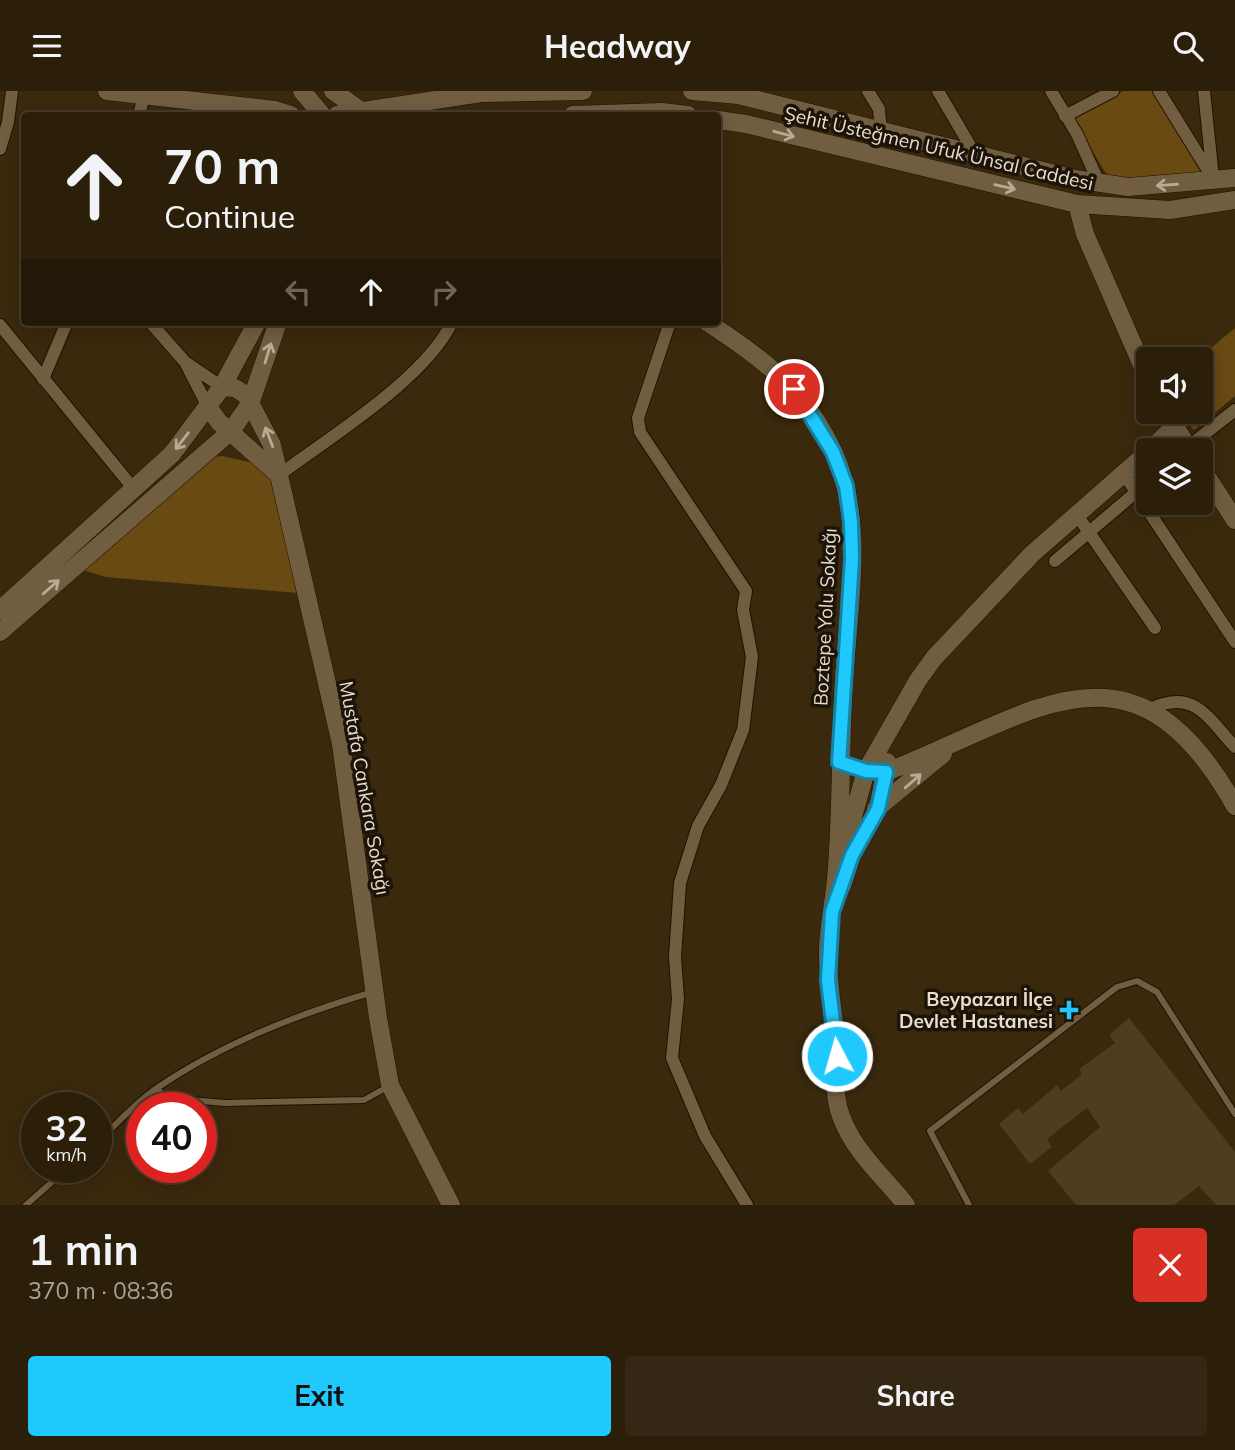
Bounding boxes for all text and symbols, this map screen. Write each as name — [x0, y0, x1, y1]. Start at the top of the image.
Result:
text: Headway — [544, 26, 691, 66]
icon: menu — [28, 27, 66, 65]
icon: search — [1169, 27, 1207, 65]
street label: Şehit Üsteğmen Ufuk Ünsal Caddesi — [782, 101, 1096, 195]
one-way arrow — [772, 128, 795, 141]
text: 70 m — [164, 135, 280, 196]
icon: ahead — [49, 140, 140, 231]
one-way arrow — [1156, 179, 1179, 192]
one-way arrow — [993, 181, 1016, 195]
text: Continue — [164, 196, 295, 236]
icon: left — [279, 273, 317, 311]
icon: ahead — [352, 273, 390, 311]
icon: right — [425, 273, 463, 311]
one-way arrow — [263, 342, 275, 364]
map controls — [1136, 347, 1213, 515]
button: sound — [1136, 347, 1213, 424]
pin — [764, 359, 824, 419]
icon: arrive — [775, 370, 813, 408]
one-way arrow — [262, 427, 274, 449]
one-way arrow — [174, 432, 189, 450]
button: layers — [1136, 438, 1213, 515]
street label: Boztepe Yolu Sokağı — [808, 527, 842, 707]
one-way arrow — [42, 579, 60, 595]
street label: Mustafa Cankara Sokağı — [334, 679, 396, 897]
one-way arrow — [904, 773, 922, 789]
place label: Beypazarı İlçe Devlet Hastanesi — [899, 987, 1053, 1033]
marker: Beypazarı İlçe Devlet Hastanesi — [1059, 1000, 1079, 1020]
position arrow — [800, 1019, 874, 1093]
speed limit sign: 40 — [126, 1092, 217, 1183]
text: 32 — [45, 1106, 88, 1150]
text: km/h — [46, 1143, 87, 1166]
text: 1 min — [28, 1223, 139, 1276]
button: close — [1133, 1228, 1207, 1302]
text: 370 m · 08:36 — [28, 1276, 173, 1305]
button: Exit — [28, 1356, 611, 1436]
button: Share — [625, 1356, 1207, 1436]

